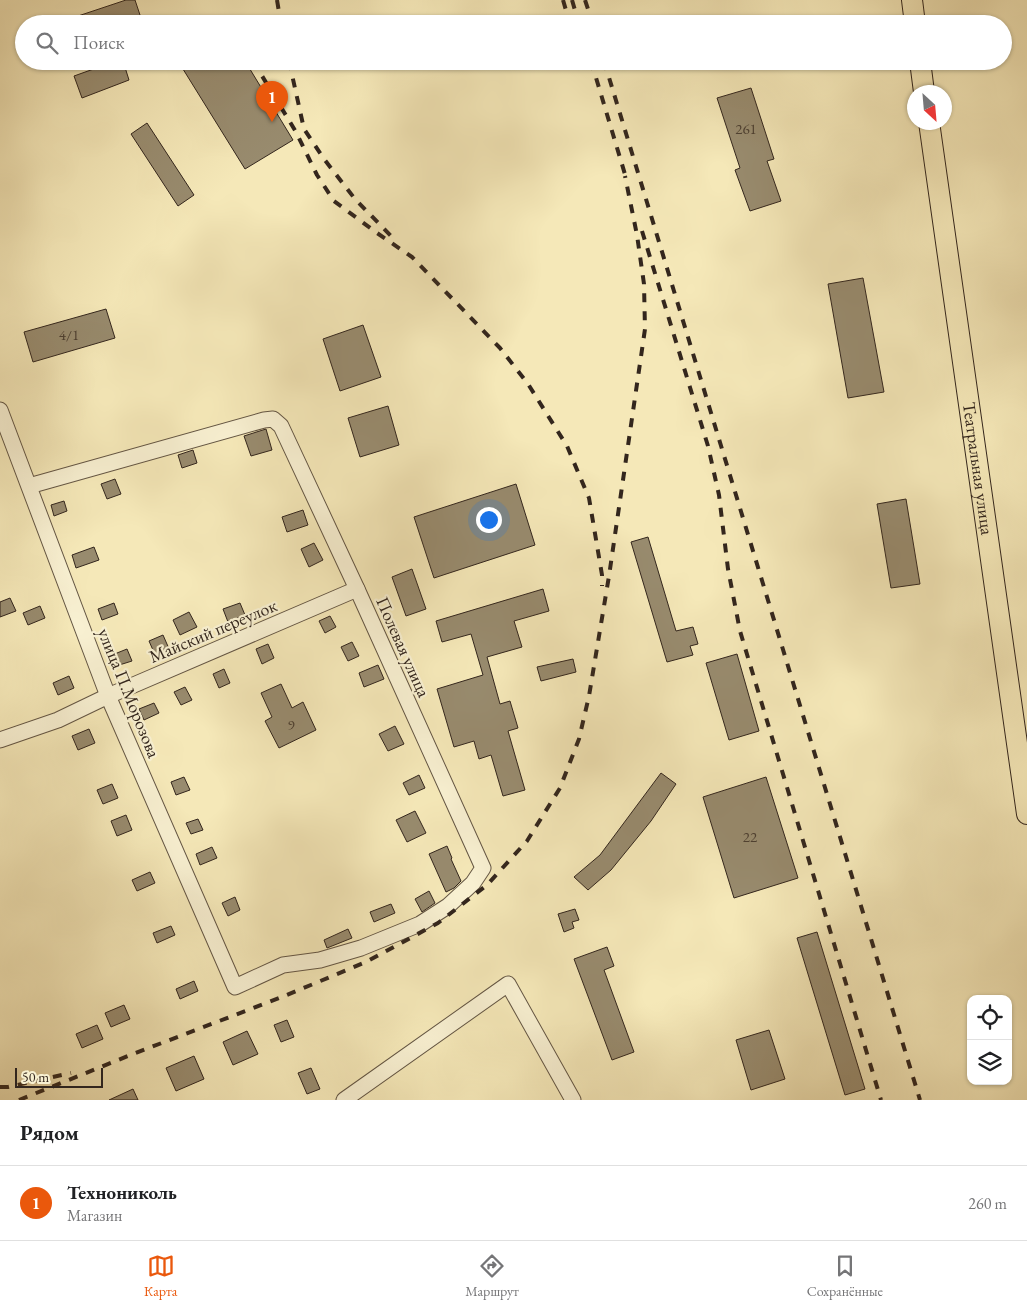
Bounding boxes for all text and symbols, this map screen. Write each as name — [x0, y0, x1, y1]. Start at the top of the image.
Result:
search box — [15, 15, 1012, 70]
icon: search — [33, 29, 61, 57]
text: Поиск — [73, 30, 125, 55]
pin: 1 — [256, 81, 288, 122]
north arrow — [907, 85, 952, 130]
house number: 261 — [735, 119, 757, 138]
house number: 4/1 — [59, 325, 79, 344]
street label: Театральная улица — [958, 401, 999, 537]
your location — [476, 507, 502, 533]
street label: Майский переулок — [145, 593, 281, 668]
street label: Полевая улица — [371, 593, 436, 701]
street label: улица П.Морозова — [93, 625, 166, 762]
house number: 9 — [287, 715, 295, 734]
house number: 22 — [743, 827, 758, 846]
map controls — [967, 995, 1012, 1085]
button: locate — [967, 995, 1012, 1040]
button: layers — [967, 1040, 1012, 1085]
scale bar — [15, 1065, 102, 1088]
text: 50 m — [22, 1068, 49, 1086]
text: Рядом — [20, 1119, 79, 1146]
text: Технониколь — [67, 1180, 177, 1205]
text: 1 — [32, 1193, 40, 1214]
text: 260 m — [968, 1193, 1007, 1214]
text: Магазин — [67, 1205, 122, 1226]
tab: Карта — [144, 1252, 177, 1300]
tab: Маршрут — [465, 1252, 519, 1300]
tab: Сохранённые — [807, 1252, 883, 1300]

